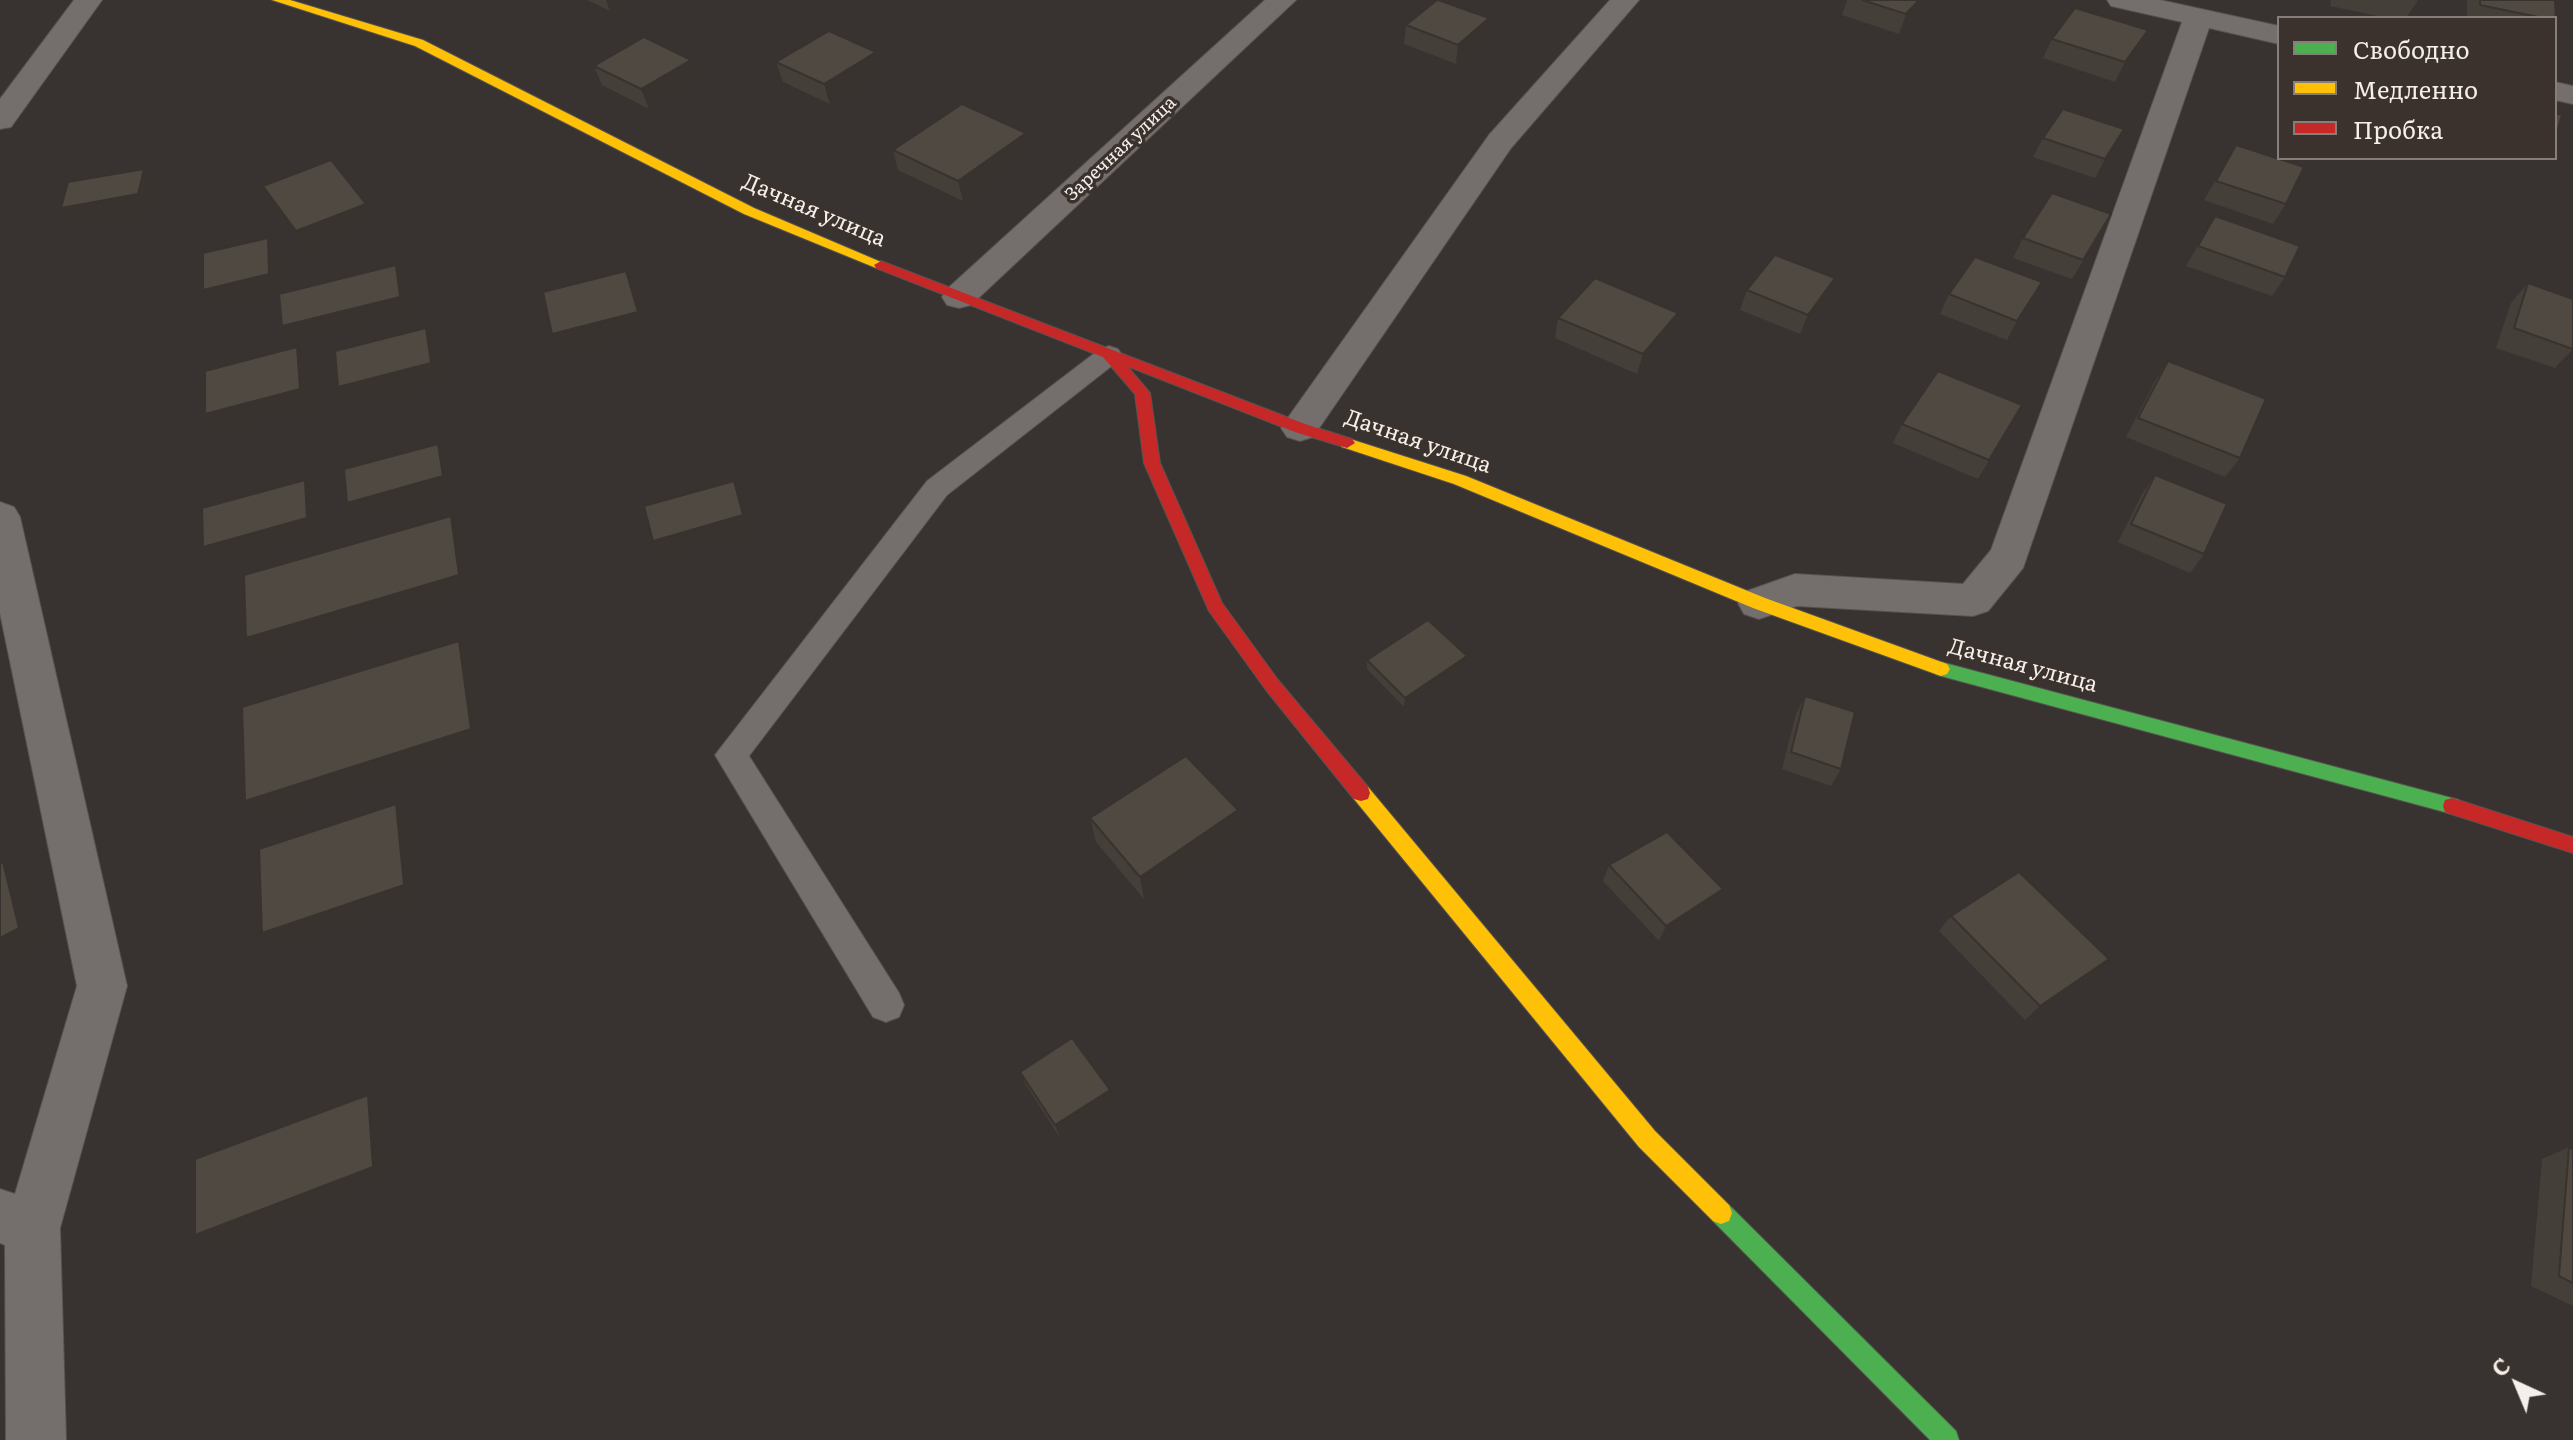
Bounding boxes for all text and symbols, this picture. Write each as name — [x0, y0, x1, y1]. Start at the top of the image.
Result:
legend — [2277, 16, 2557, 160]
text: Свободно — [2353, 31, 2470, 66]
text: Медленно — [2353, 71, 2478, 106]
street label: Заречная улица — [1061, 92, 1181, 206]
text: Пробка — [2353, 111, 2443, 146]
street label: Дачная улица — [738, 169, 890, 253]
street label: Дачная улица — [1341, 405, 1495, 479]
street label: Дачная улица — [1946, 633, 2100, 699]
north arrow — [2477, 1344, 2557, 1424]
text: С — [2483, 1349, 2517, 1384]

